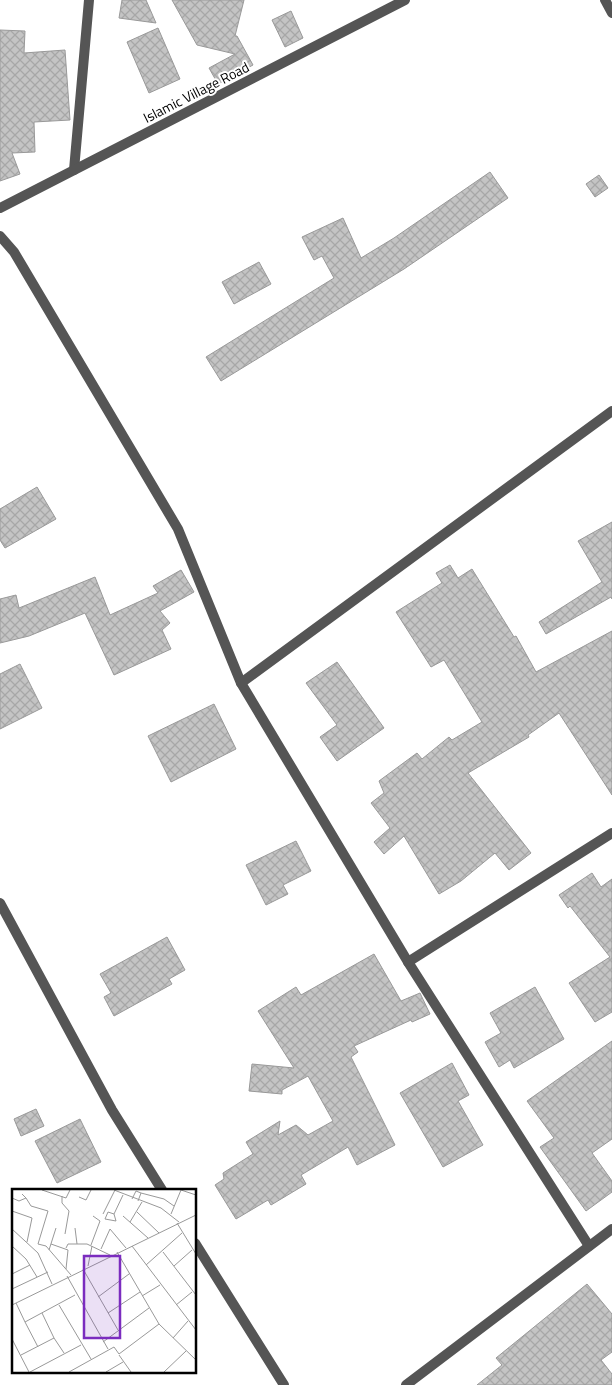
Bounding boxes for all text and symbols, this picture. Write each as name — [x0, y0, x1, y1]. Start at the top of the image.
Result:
street label: Islamic Village Road — [139, 56, 253, 128]
inset map — [12, 1189, 196, 1372]

